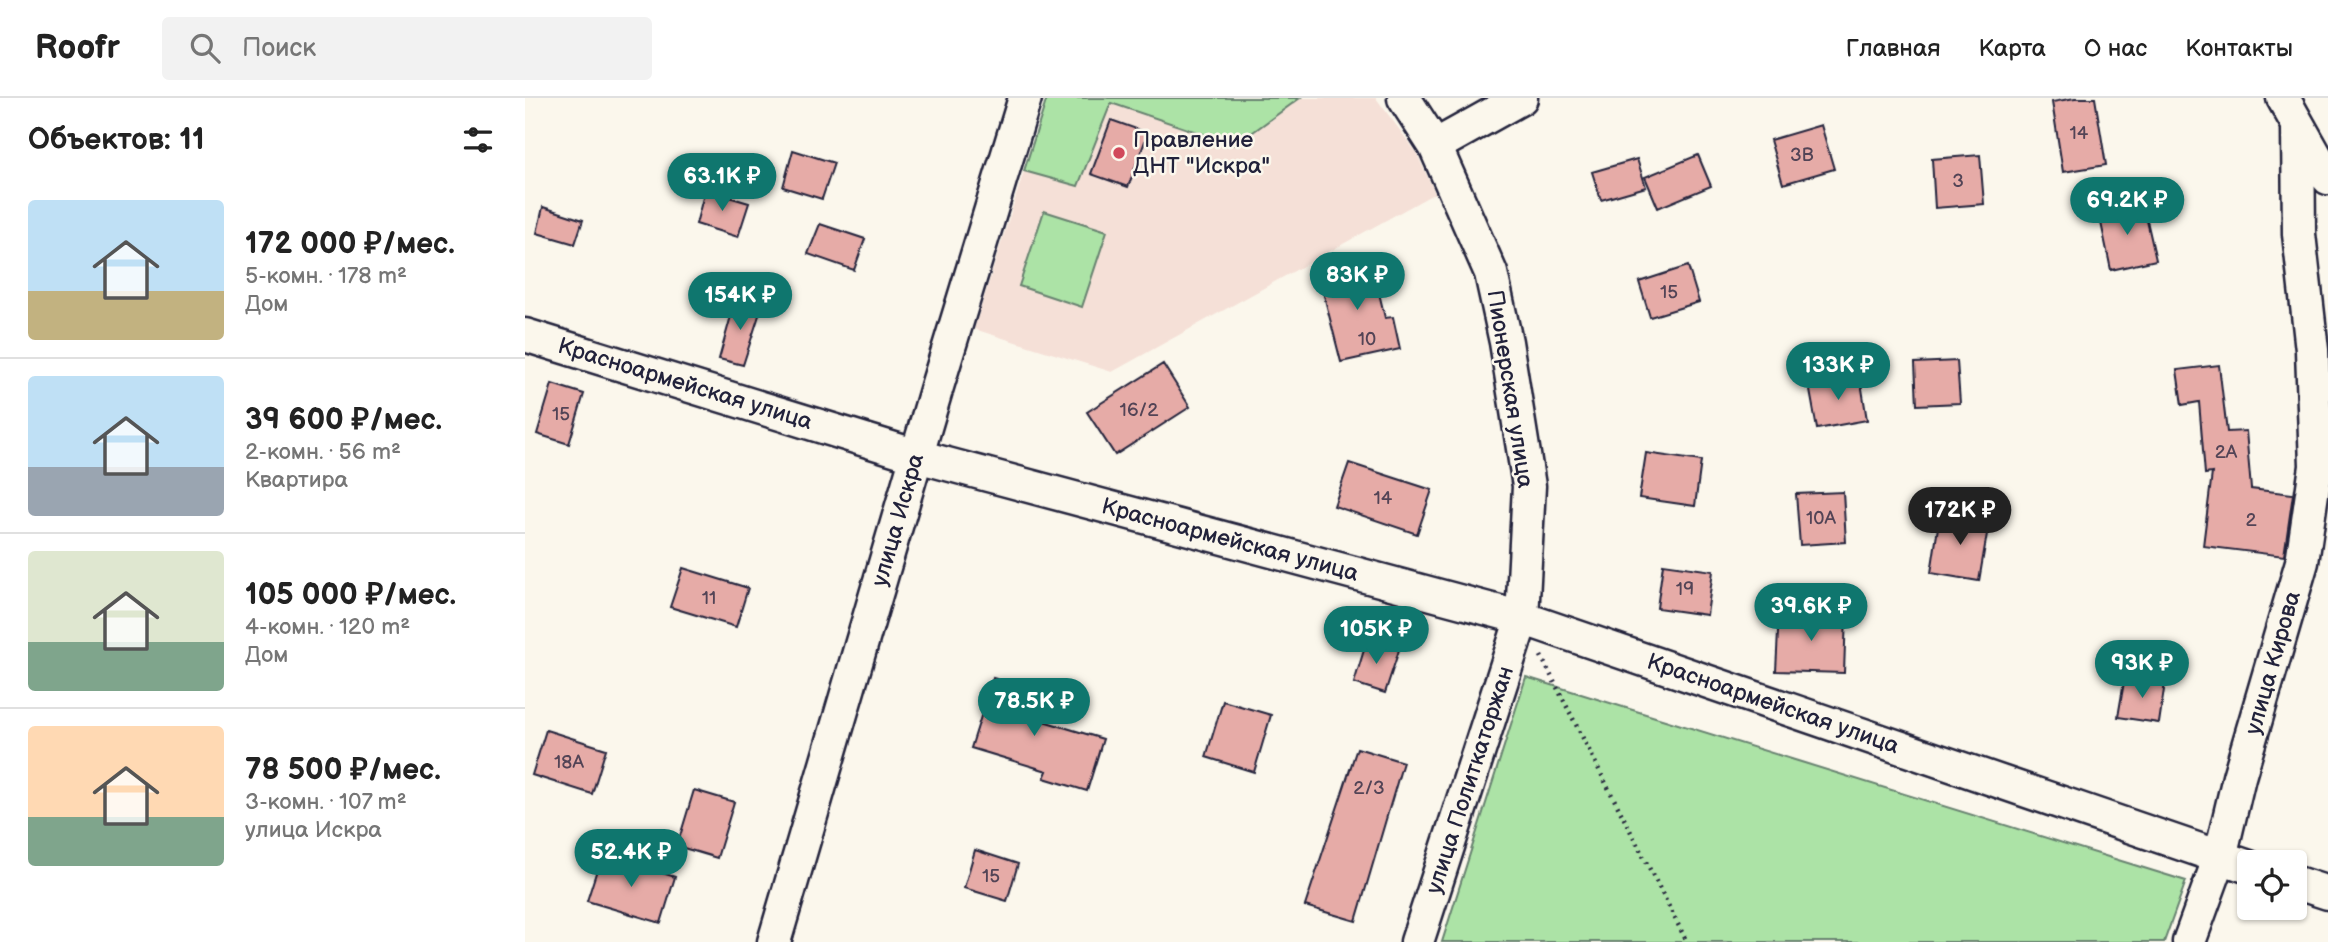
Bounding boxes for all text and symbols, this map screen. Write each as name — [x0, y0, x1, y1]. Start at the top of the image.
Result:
search box — [162, 17, 652, 80]
text: Roofr — [35, 28, 120, 68]
icon: search — [186, 29, 224, 67]
text: Поиск — [242, 33, 316, 64]
text: Главная — [1846, 34, 1940, 63]
text: Карта — [1978, 34, 2046, 63]
text: О нас — [2084, 34, 2147, 63]
text: Контакты — [2185, 34, 2293, 63]
icon: filters — [459, 121, 497, 159]
text: Объектов: 11 — [28, 122, 205, 158]
house number: 14 — [2070, 122, 2089, 145]
place label: Правление ДНТ "Искра" — [1133, 126, 1270, 180]
house number: 3В — [1790, 144, 1814, 167]
marker: Правление ДНТ "Искра" — [1111, 145, 1127, 161]
pin: 63.1K ₽ — [657, 153, 787, 213]
text: 63.1K ₽ — [683, 162, 761, 190]
house number: 3 — [1952, 170, 1964, 193]
pin: 69.2K ₽ — [2062, 178, 2192, 237]
text: 69.2K ₽ — [2086, 186, 2168, 214]
text: 172 000 ₽/мес. — [245, 226, 455, 262]
icon: home — [84, 228, 168, 312]
pin: 83K ₽ — [1308, 252, 1406, 312]
text: 83K ₽ — [1326, 261, 1388, 289]
text: 5-комн. · 178 m² — [245, 262, 407, 290]
pin: 154K ₽ — [683, 272, 797, 332]
text: 154K ₽ — [704, 281, 776, 309]
house number: 15 — [1660, 281, 1678, 304]
street label: Пионерская улица — [1481, 288, 1540, 490]
text: Дом — [245, 290, 288, 318]
house number: 10 — [1358, 328, 1376, 351]
street label: Красноармейская улица — [554, 332, 816, 436]
pin: 133K ₽ — [1781, 342, 1895, 402]
text: 133K ₽ — [1802, 351, 1874, 379]
house number: 16/2 — [1120, 399, 1159, 422]
text: 39 600 ₽/мес. — [245, 402, 442, 438]
house number: 15 — [552, 403, 570, 426]
icon: home — [84, 404, 168, 488]
text: 2-комн. · 56 m² — [245, 438, 401, 466]
house number: 2А — [2215, 441, 2238, 464]
street label: улица Искра — [866, 450, 930, 590]
text: Квартира — [245, 466, 348, 494]
house number: 14 — [1374, 487, 1393, 510]
pin: 172K ₽ — [1903, 488, 2017, 547]
street label: Красноармейская улица — [1099, 492, 1362, 588]
text: 172K ₽ — [1924, 496, 1996, 524]
house number: 10А — [1806, 507, 1837, 530]
house number: 2 — [2245, 509, 2257, 532]
text: 105 000 ₽/мес. — [245, 577, 456, 613]
house number: 19 — [1676, 578, 1694, 601]
icon: home — [84, 579, 168, 663]
pin: 39.6K ₽ — [1746, 584, 1876, 643]
house number: 11 — [702, 587, 716, 610]
street label: улица Кирова — [2239, 588, 2307, 738]
text: 39.6K ₽ — [1770, 592, 1852, 620]
pin: 105K ₽ — [1319, 606, 1433, 666]
text: 4-комн. · 120 m² — [245, 613, 410, 641]
text: 105K ₽ — [1340, 615, 1412, 643]
pin: 93K ₽ — [2093, 640, 2191, 700]
text: Дом — [245, 641, 288, 669]
street label: Красноармейская улица — [1643, 648, 1903, 760]
text: 93K ₽ — [2111, 649, 2173, 677]
street label: улица Политкаторжан — [1420, 663, 1520, 897]
pin: 78.5K ₽ — [969, 678, 1099, 738]
text: 78.5K ₽ — [994, 687, 1074, 715]
house number: 18А — [554, 751, 584, 774]
text: 78 500 ₽/мес. — [245, 752, 441, 788]
icon: home — [84, 754, 168, 838]
house number: 2/3 — [1353, 777, 1385, 800]
text: 3-комн. · 107 m² — [245, 788, 407, 816]
text: улица Искра — [245, 816, 382, 844]
pin: 52.4K ₽ — [566, 830, 696, 889]
text: 52.4K ₽ — [591, 838, 671, 866]
map controls — [2237, 850, 2307, 920]
button: locate — [2237, 850, 2307, 920]
house number: 15 — [982, 865, 1000, 888]

